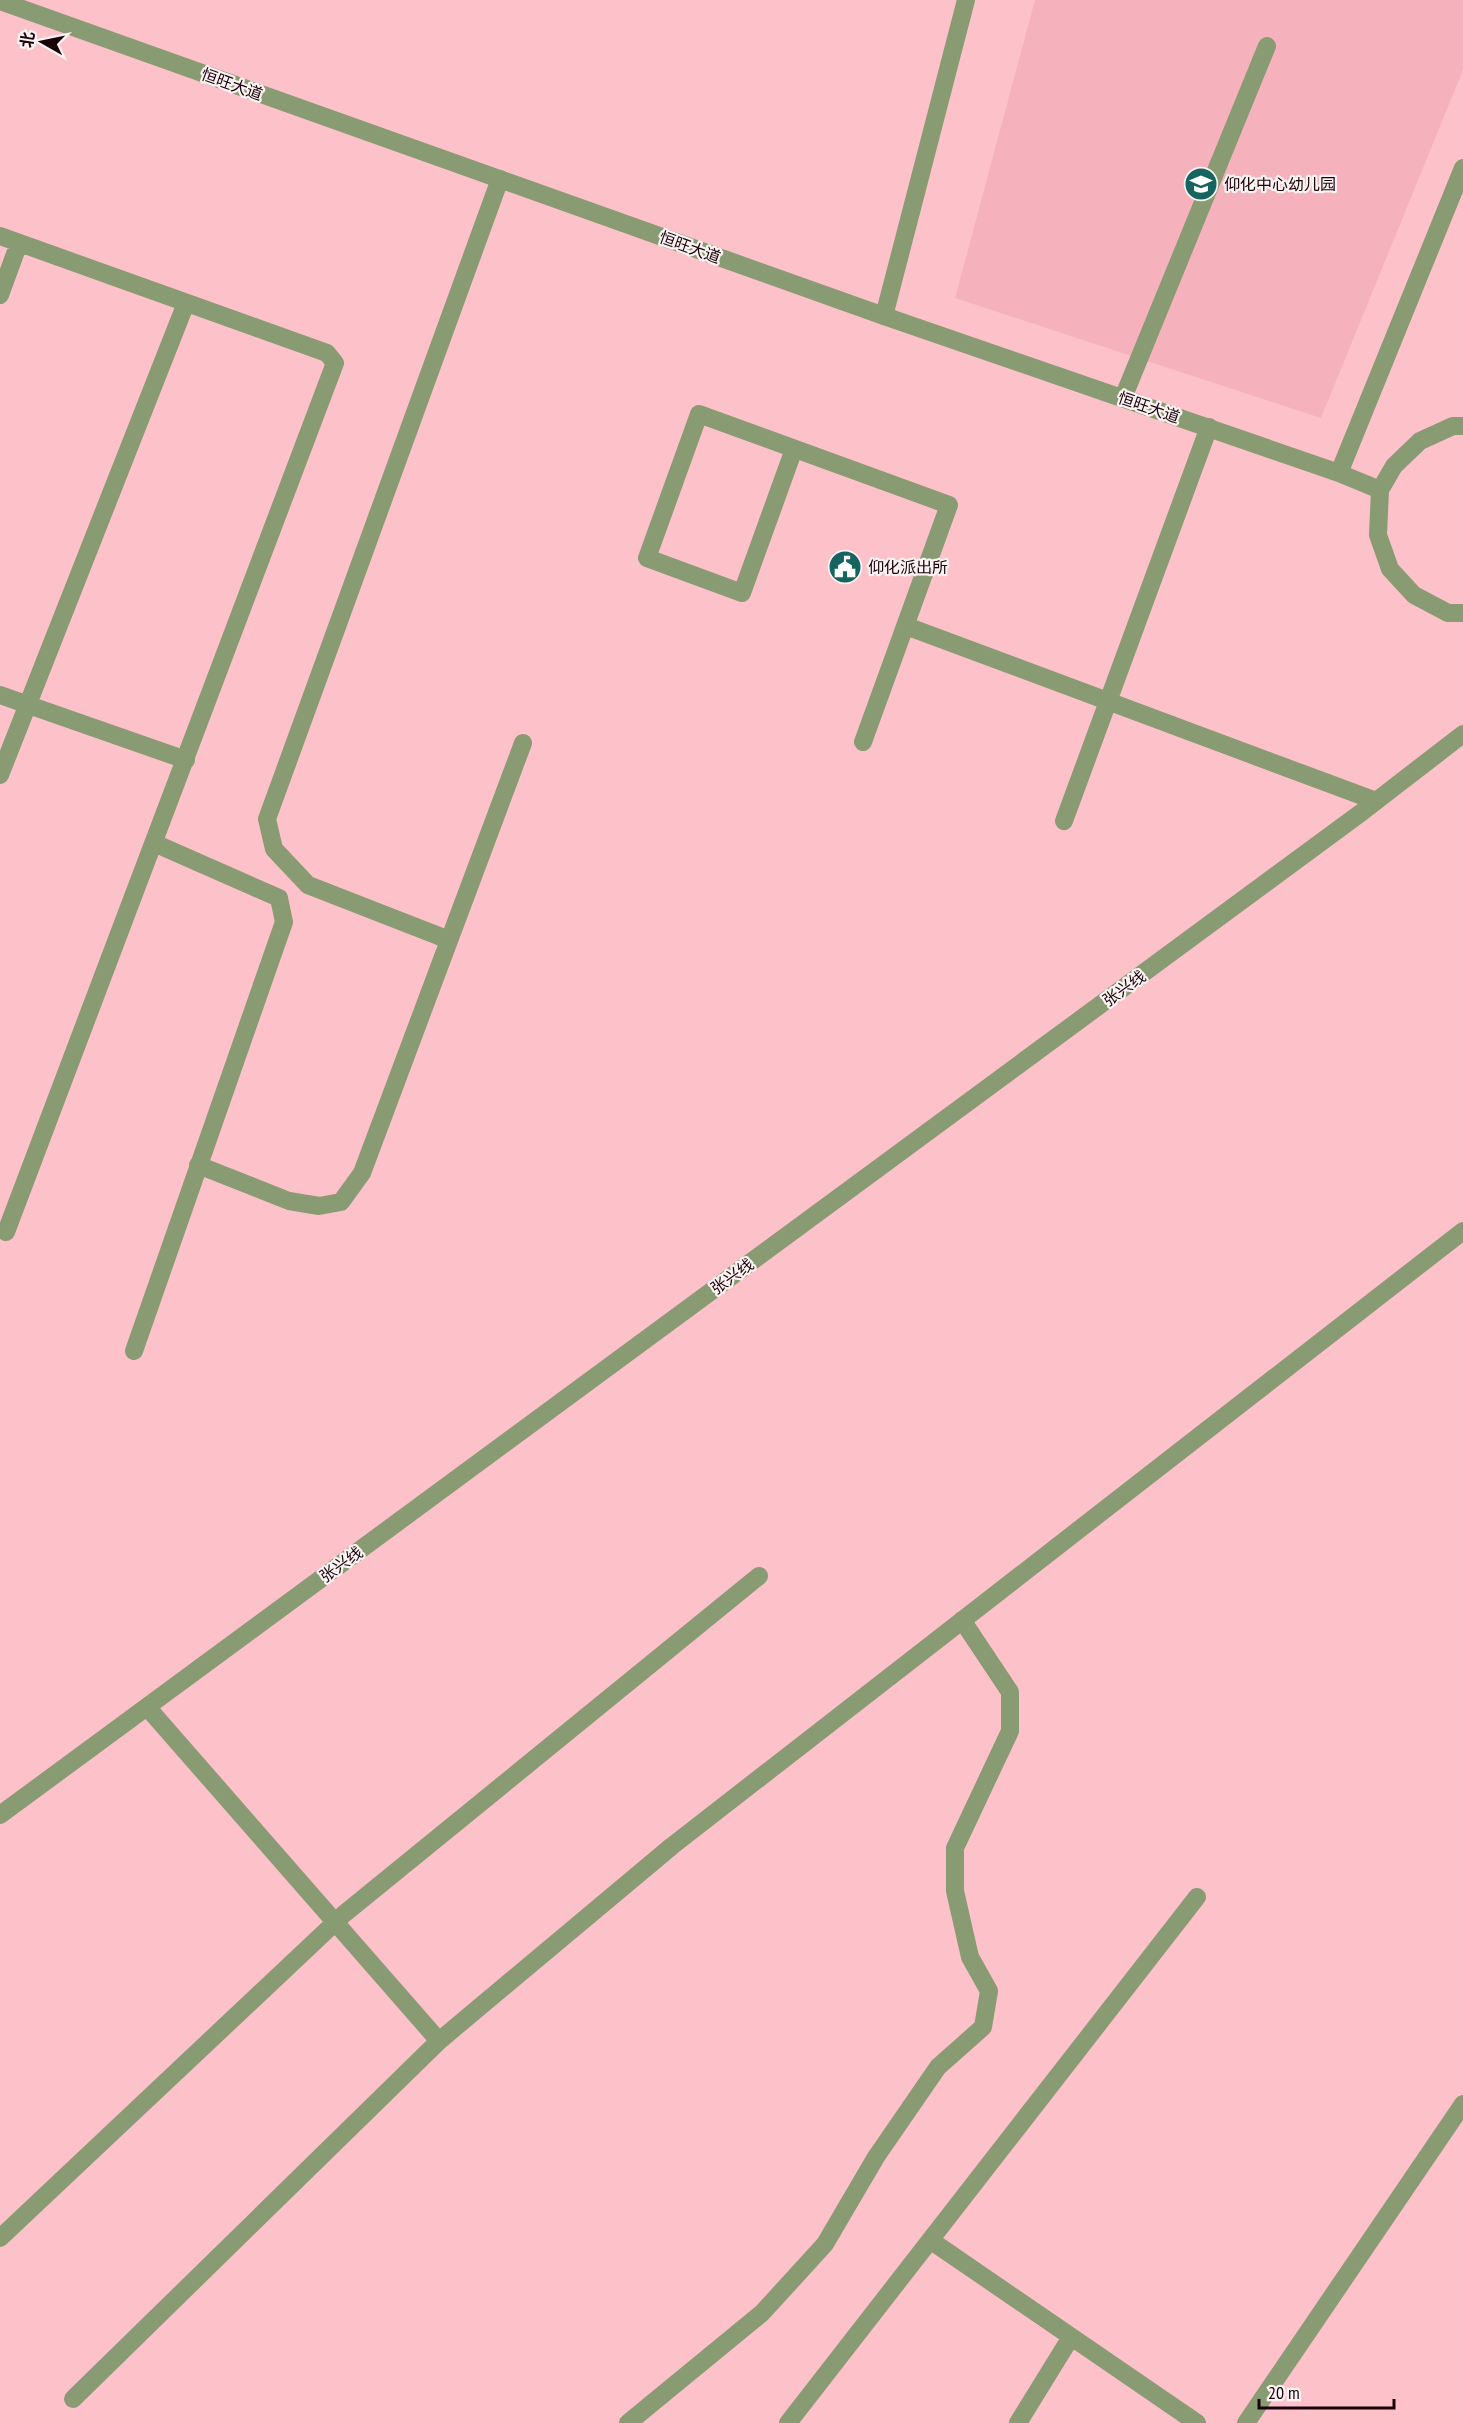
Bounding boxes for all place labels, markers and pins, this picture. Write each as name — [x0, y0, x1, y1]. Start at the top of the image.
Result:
school or university icon: 仰化中心幼儿园 — [1183, 166, 1219, 202]
place label: 仰化中心幼儿园 — [1224, 174, 1336, 194]
public building icon: 仰化派出所 — [827, 549, 863, 585]
place label: 仰化派出所 — [868, 557, 948, 577]

